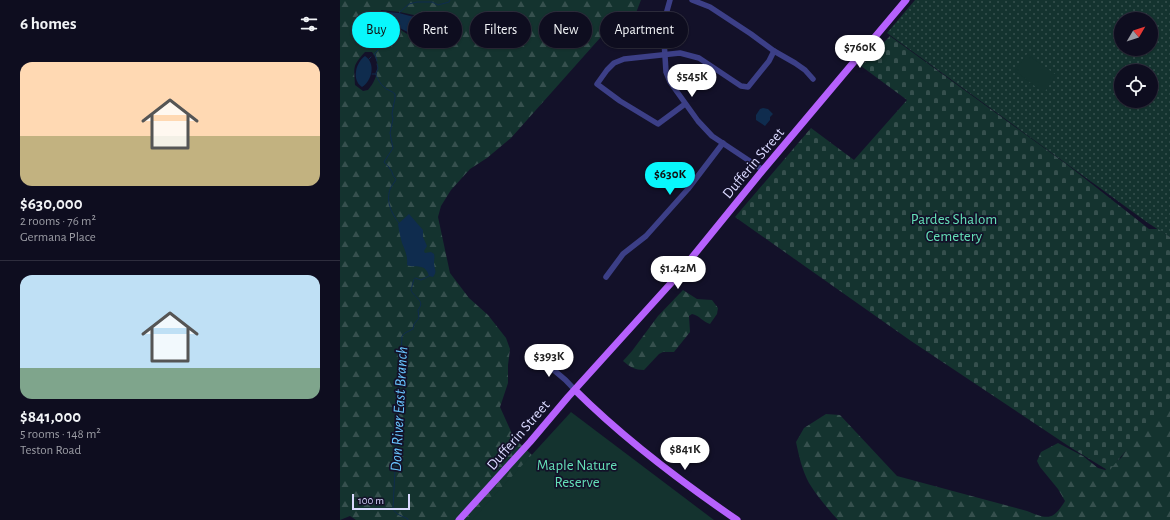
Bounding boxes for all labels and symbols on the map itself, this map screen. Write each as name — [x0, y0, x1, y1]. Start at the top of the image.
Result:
north arrow — [1114, 12, 1158, 56]
pin: $760K — [832, 35, 888, 69]
pin: $545K — [664, 64, 720, 98]
street label: Dufferin Street — [720, 125, 787, 201]
pin: $630K — [642, 162, 698, 196]
park label: Pardes Shalom Cemetery — [911, 212, 997, 244]
pin: $1.42M — [645, 256, 711, 290]
pin: $393K — [521, 344, 577, 378]
water label: Don River East Branch — [388, 346, 410, 472]
street label: Dufferin Street — [484, 397, 553, 473]
pin: $841K — [657, 437, 713, 471]
park label: Maple Nature Reserve — [537, 458, 617, 490]
scale bar — [352, 492, 410, 511]

